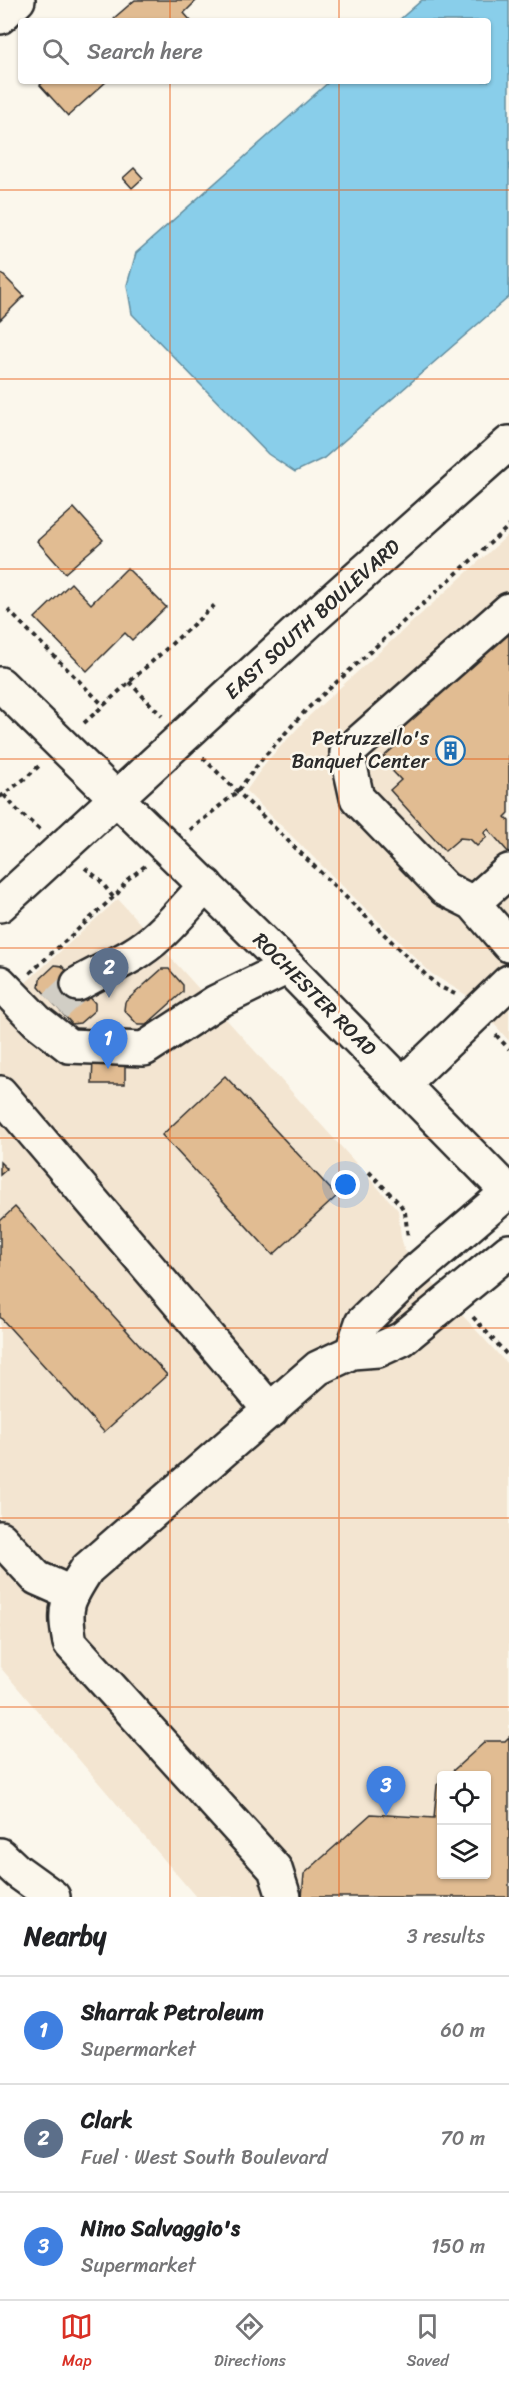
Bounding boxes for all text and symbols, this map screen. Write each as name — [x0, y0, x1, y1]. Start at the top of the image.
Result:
search box — [18, 18, 491, 84]
text: Search here — [87, 32, 203, 71]
icon: search — [39, 35, 72, 68]
street label: EAST SOUTH BOULEVARD — [216, 530, 409, 708]
place label: Petruzzello's Banquet Center — [291, 721, 430, 779]
building icon: Petruzzello's Banquet Center — [434, 734, 466, 766]
street label: ROCHESTER ROAD — [244, 924, 385, 1065]
pin: 2 — [90, 948, 128, 998]
pin: 1 — [88, 1020, 128, 1069]
your location — [331, 1170, 360, 1199]
pin: 3 — [366, 1766, 406, 1816]
map controls — [437, 1771, 491, 1879]
button: locate — [437, 1771, 491, 1825]
button: layers — [437, 1825, 491, 1879]
text: Nearby — [24, 1913, 106, 1959]
text: 3 results — [407, 1919, 485, 1954]
text: Sharrak Petroleum — [81, 1993, 264, 2032]
text: 1 — [39, 2013, 48, 2048]
text: 60 m — [440, 2013, 485, 2048]
text: Supermarket — [81, 2032, 196, 2067]
text: Clark — [81, 2101, 133, 2140]
text: 2 — [38, 2121, 49, 2156]
text: 70 m — [440, 2121, 485, 2156]
text: Fuel · West South Boulevard — [81, 2140, 328, 2175]
text: Nino Salvaggio's — [81, 2209, 240, 2248]
text: 3 — [38, 2229, 49, 2264]
text: 150 m — [431, 2229, 485, 2264]
text: Supermarket — [81, 2248, 196, 2283]
tab: Map — [60, 2310, 93, 2375]
tab: Directions — [214, 2310, 286, 2375]
tab: Saved — [406, 2310, 449, 2375]

